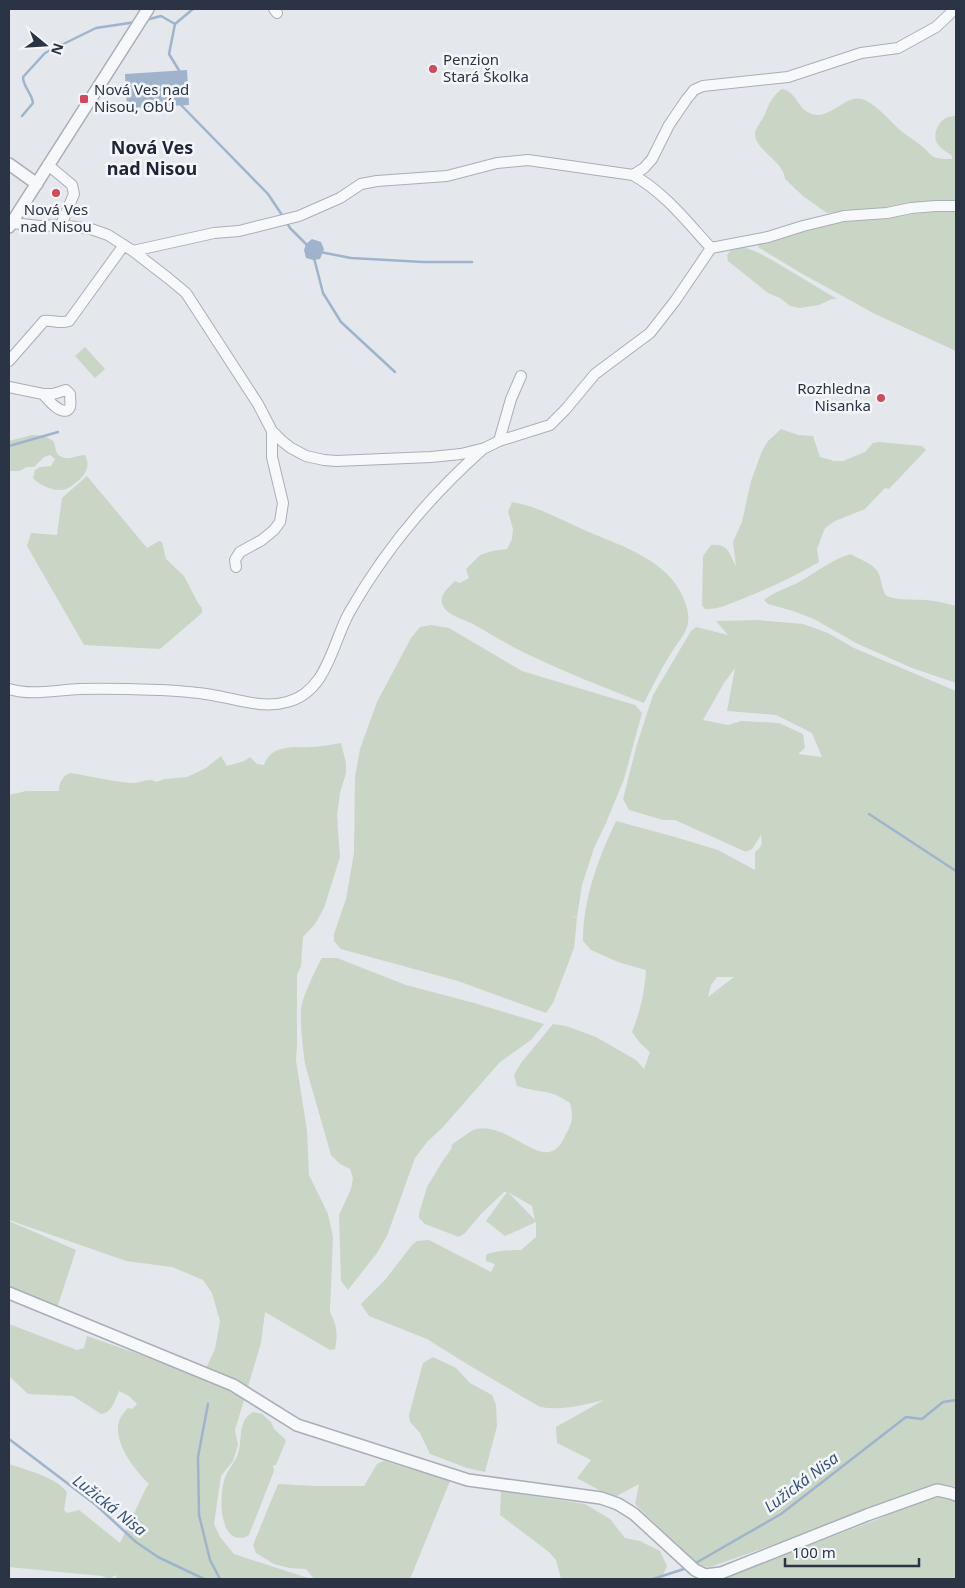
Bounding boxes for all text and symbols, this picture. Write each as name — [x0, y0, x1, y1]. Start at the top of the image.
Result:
north arrow — [20, 20, 70, 70]
text: N — [47, 41, 69, 58]
place label: Penzion Stará Školka — [443, 49, 529, 86]
marker: Penzion Stará Školka — [427, 63, 439, 75]
place label: Nová Ves nad Nisou, ObÚ — [94, 79, 189, 116]
marker: Nová Ves nad Nisou, ObÚ — [78, 93, 90, 105]
district label: Nová Ves nad Nisou — [107, 135, 197, 180]
marker: Nová Ves nad Nisou — [50, 187, 62, 199]
place label: Nová Ves nad Nisou — [20, 199, 92, 236]
place label: Rozhledna Nisanka — [797, 378, 871, 415]
marker: Rozhledna Nisanka — [875, 392, 887, 404]
water label: Lužická Nisa — [759, 1447, 843, 1517]
water label: Lužická Nisa — [69, 1469, 151, 1541]
scale bar — [785, 1536, 919, 1568]
text: 100 m — [792, 1542, 836, 1562]

